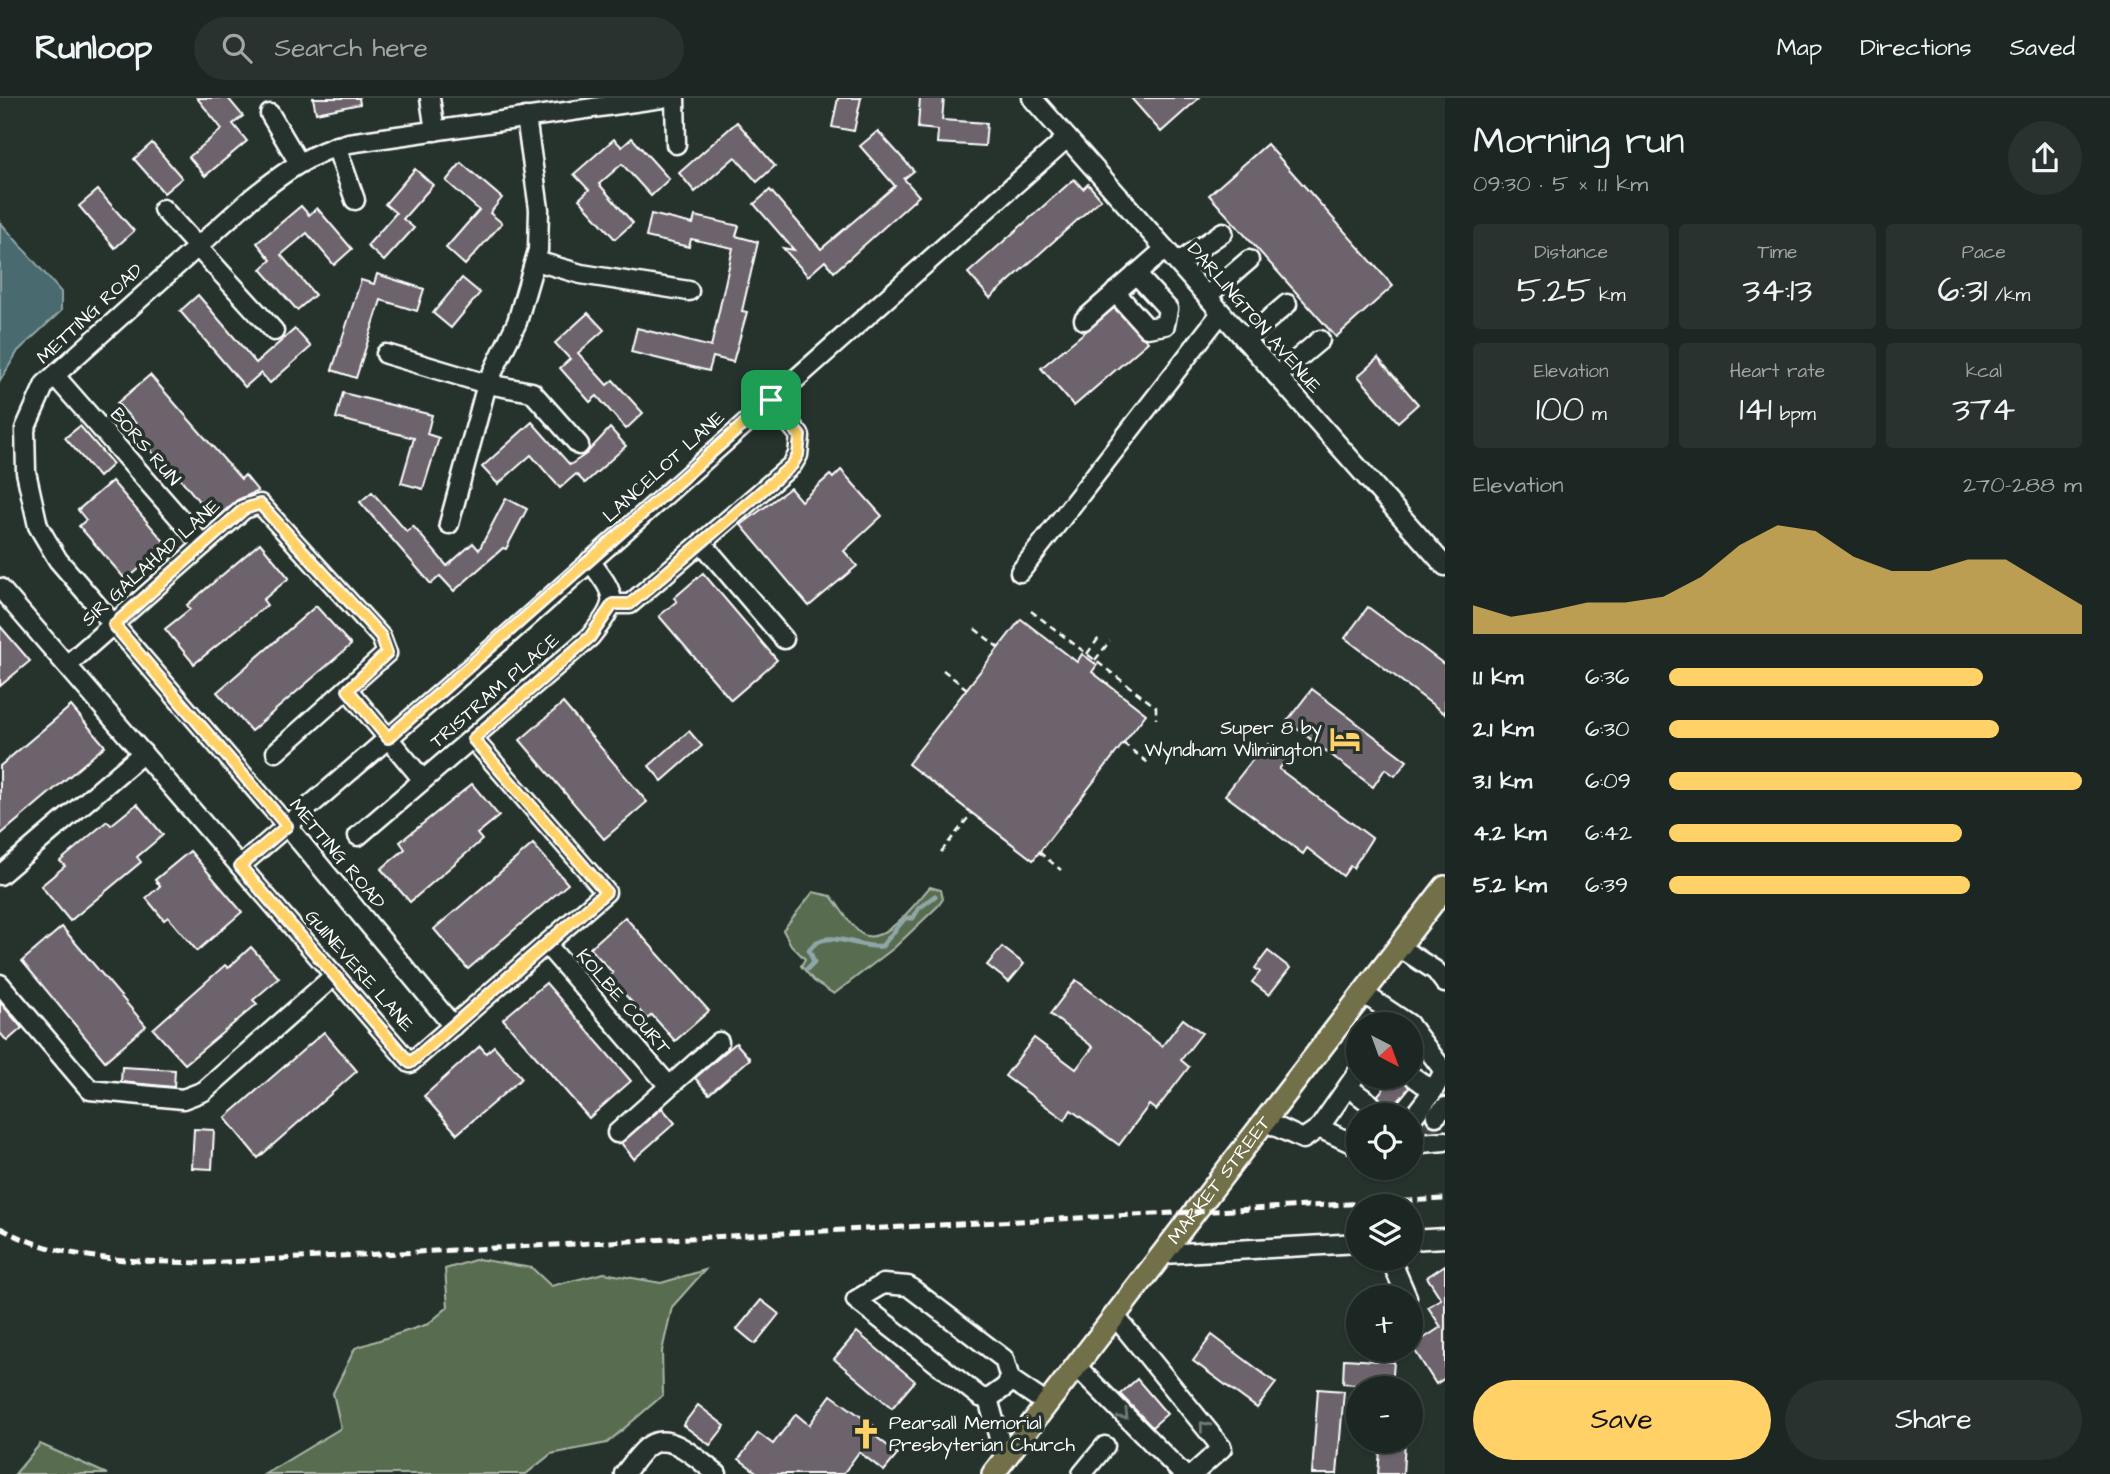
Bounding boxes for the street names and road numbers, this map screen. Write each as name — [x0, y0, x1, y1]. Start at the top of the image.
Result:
street label: DARLINGTON AVENUE — [1181, 237, 1327, 399]
street label: METTING ROAD — [31, 257, 149, 371]
street label: BORS RUN — [103, 402, 187, 492]
street label: LANCELOT LANE — [597, 405, 731, 529]
street label: SIR GALAHAD LANE — [75, 493, 227, 633]
street label: TRISTRAM PLACE — [424, 627, 566, 755]
street label: METTING ROAD — [283, 793, 391, 915]
street label: GUINEVERE LANE — [298, 904, 420, 1038]
street label: KOLBE COURT — [570, 943, 677, 1061]
street label: MARKET STREET — [1161, 1110, 1278, 1250]

